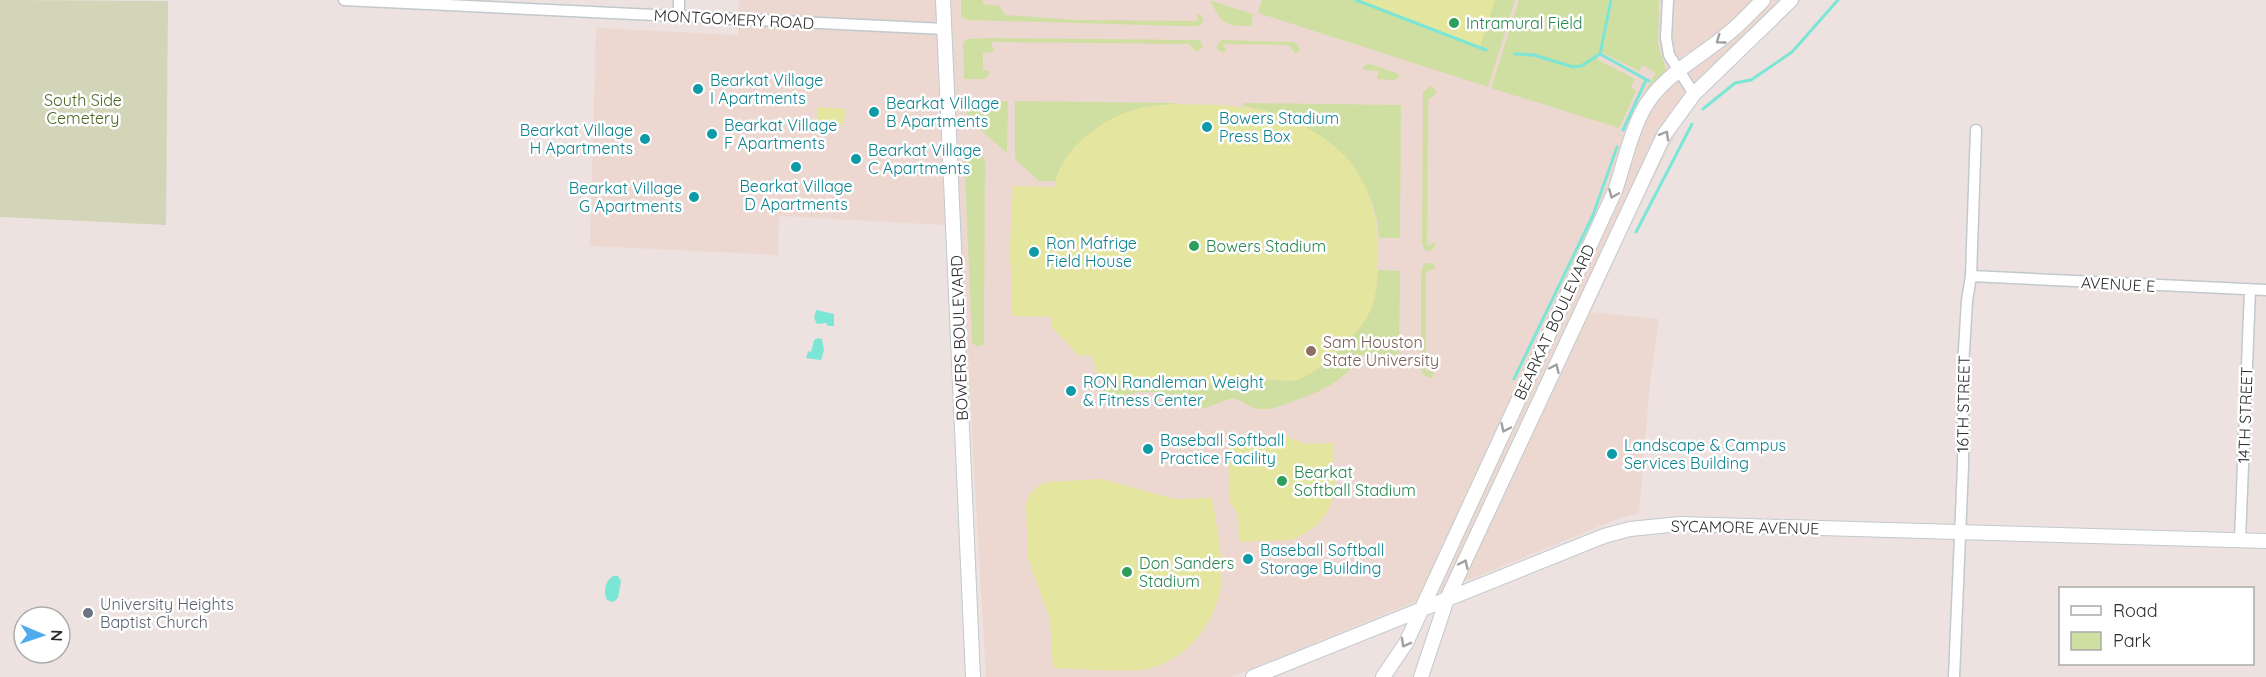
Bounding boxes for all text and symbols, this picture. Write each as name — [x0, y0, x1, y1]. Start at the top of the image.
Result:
street label: MONTGOMERY ROAD — [653, 5, 815, 33]
place label: Intramural Field — [1466, 13, 1582, 33]
marker: Intramural Field — [1447, 16, 1461, 30]
one-way arrow — [1716, 32, 1727, 43]
place label: Bearkat Village I Apartments — [710, 70, 823, 108]
marker: Bearkat Village I Apartments — [691, 82, 705, 96]
park label: South Side Cemetery — [44, 90, 122, 128]
place label: Bearkat Village B Apartments — [886, 93, 999, 131]
marker: Bearkat Village B Apartments — [867, 105, 881, 119]
place label: Bowers Stadium Press Box — [1219, 108, 1339, 146]
place label: Bearkat Village F Apartments — [724, 115, 837, 153]
place label: Bearkat Village H Apartments — [520, 120, 633, 158]
marker: Bowers Stadium Press Box — [1200, 120, 1214, 134]
marker: Bearkat Village F Apartments — [705, 127, 719, 141]
one-way arrow — [1658, 131, 1669, 141]
marker: Bearkat Village H Apartments — [638, 132, 652, 146]
place label: Bearkat Village C Apartments — [868, 140, 981, 178]
marker: Bearkat Village C Apartments — [849, 152, 863, 166]
marker: Bearkat Village D Apartments — [789, 160, 803, 174]
place label: Bearkat Village D Apartments — [739, 176, 853, 214]
place label: Bearkat Village G Apartments — [569, 178, 682, 216]
one-way arrow — [1608, 188, 1620, 199]
marker: Bearkat Village G Apartments — [687, 190, 701, 204]
place label: Ron Mafrige Field House — [1046, 233, 1137, 271]
place label: Bowers Stadium — [1206, 236, 1326, 256]
marker: Bowers Stadium — [1187, 239, 1201, 253]
street label: BEARKAT BOULEVARD — [1509, 241, 1599, 403]
marker: Ron Mafrige Field House — [1027, 245, 1041, 259]
street label: BOWERS BOULEVARD — [946, 255, 972, 421]
street label: AVENUE E — [2080, 272, 2156, 296]
place label: Sam Houston State University — [1323, 332, 1439, 370]
marker: Sam Houston State University — [1304, 344, 1318, 358]
street label: 16TH STREET — [1952, 355, 1974, 453]
one-way arrow — [1548, 363, 1560, 374]
street label: 14TH STREET — [2233, 366, 2257, 464]
place label: RON Randleman Weight & Fitness Center — [1083, 372, 1264, 410]
marker: RON Randleman Weight & Fitness Center — [1064, 384, 1078, 398]
one-way arrow — [1500, 422, 1512, 433]
place label: Baseball Softball Practice Facility — [1160, 430, 1284, 468]
place label: Landscape & Campus Services Building — [1624, 435, 1786, 473]
marker: Baseball Softball Practice Facility — [1141, 442, 1155, 456]
marker: Landscape & Campus Services Building — [1605, 447, 1619, 461]
place label: Bearkat Softball Stadium — [1294, 462, 1416, 500]
marker: Bearkat Softball Stadium — [1275, 474, 1289, 488]
street label: SYCAMORE AVENUE — [1671, 516, 1819, 538]
place label: Baseball Softball Storage Building — [1260, 540, 1384, 578]
marker: Baseball Softball Storage Building — [1241, 552, 1255, 566]
place label: Don Sanders Stadium — [1139, 553, 1234, 591]
one-way arrow — [1457, 559, 1469, 570]
marker: Don Sanders Stadium — [1120, 565, 1134, 579]
legend — [2059, 587, 2254, 665]
place label: University Heights Baptist Church — [100, 594, 234, 632]
text: Road — [2113, 599, 2158, 622]
north arrow — [12, 605, 72, 665]
marker: University Heights Baptist Church — [81, 606, 95, 620]
text: N — [47, 629, 67, 642]
text: Park — [2113, 629, 2151, 652]
one-way arrow — [1401, 637, 1412, 647]

